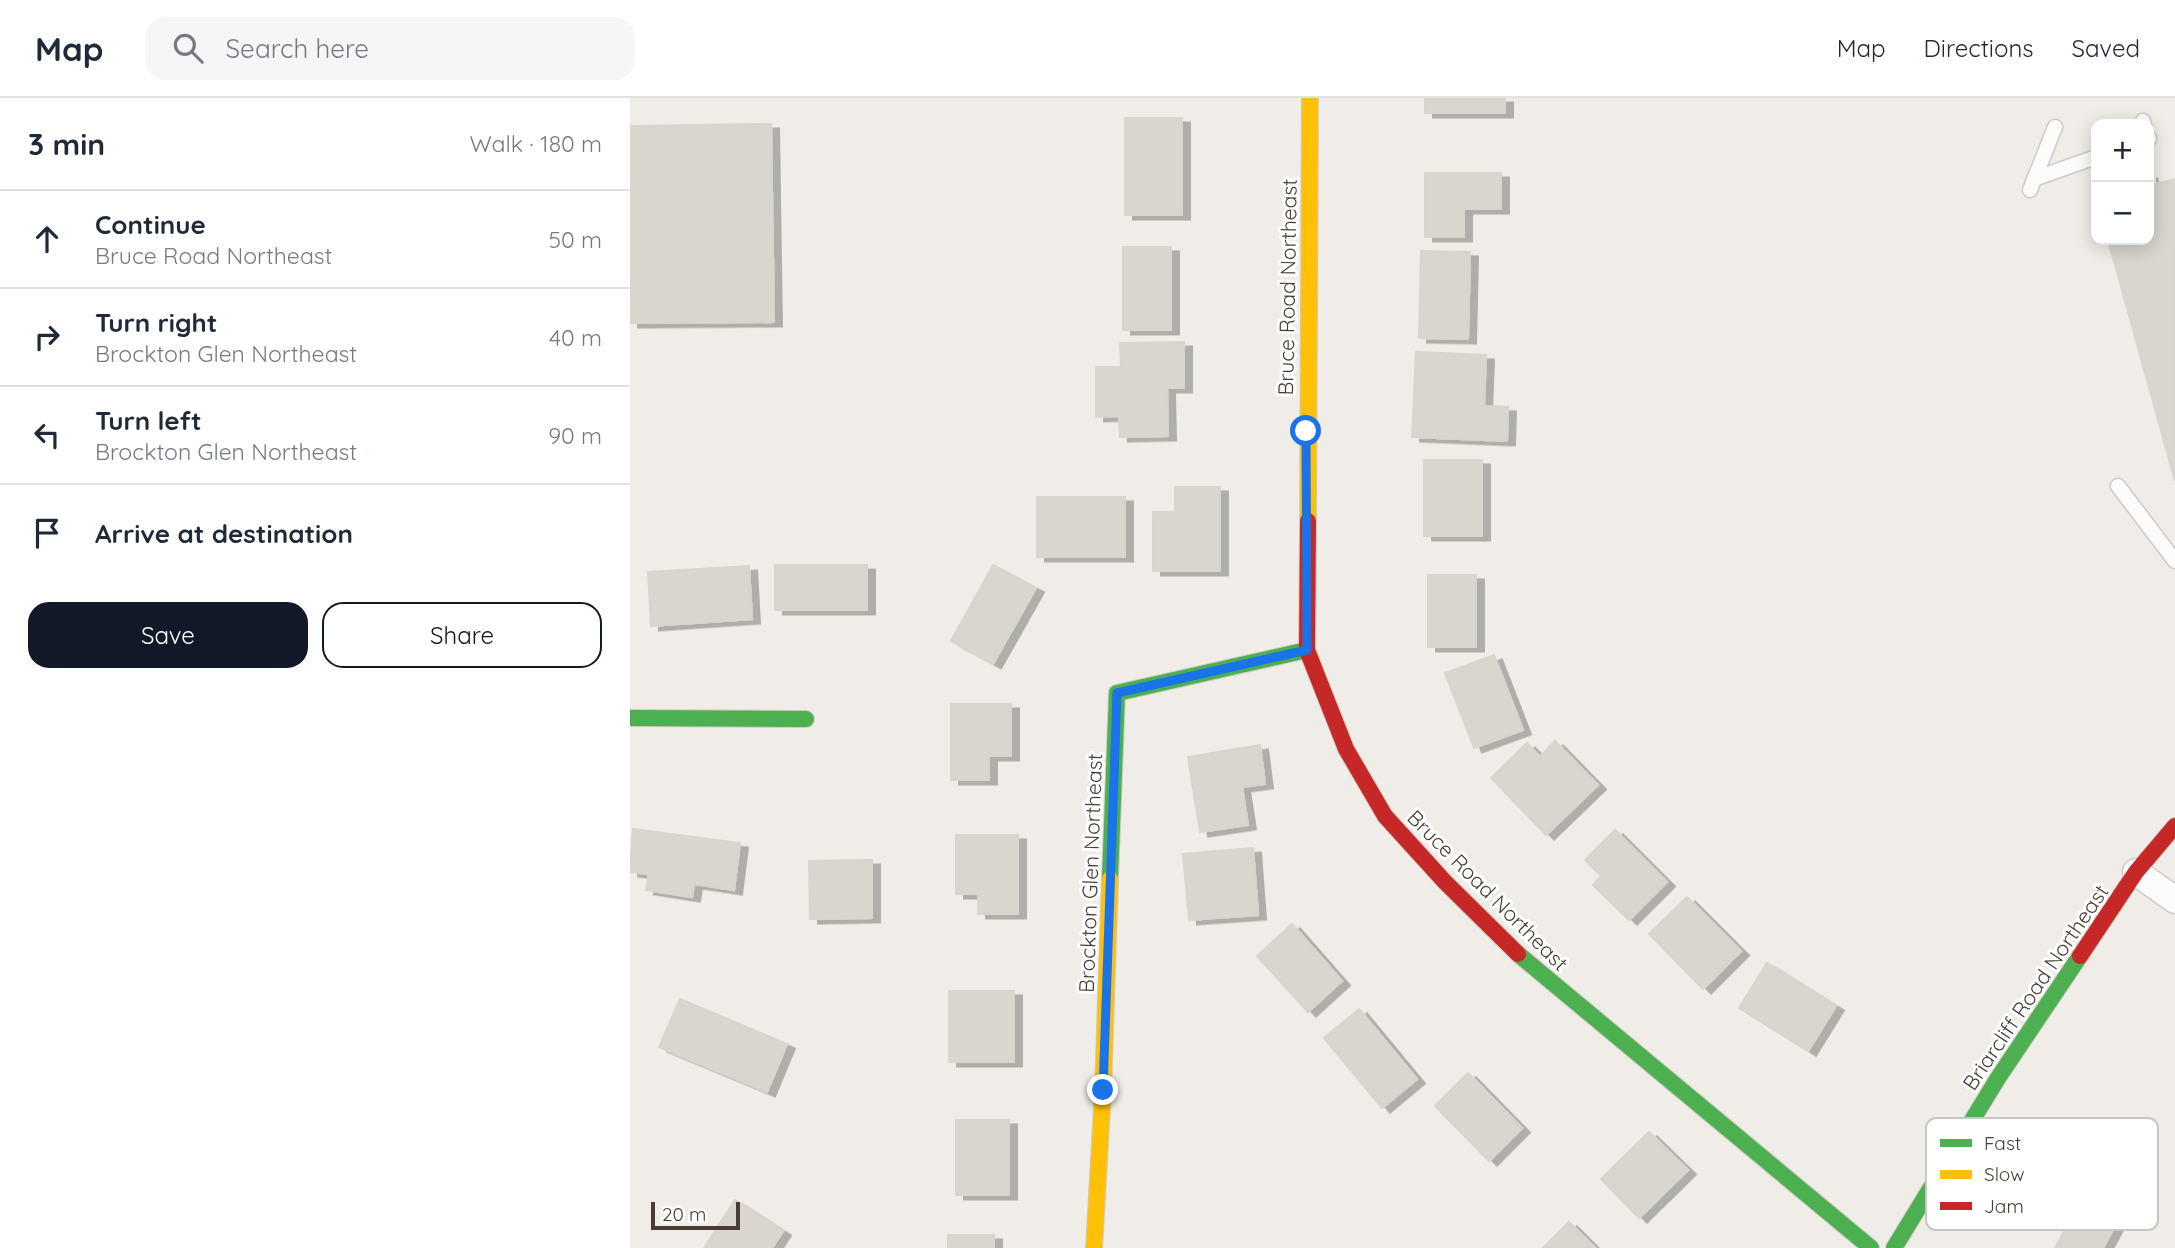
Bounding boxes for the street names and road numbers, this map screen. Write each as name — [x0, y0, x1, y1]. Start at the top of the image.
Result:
street label: Bruce Road Northeast — [1272, 178, 1302, 396]
street label: Brockton Glen Northeast — [1073, 753, 1107, 993]
street label: Bruce Road Northeast — [1402, 804, 1574, 976]
street label: Briarcliff Road Northeast — [1956, 879, 2114, 1095]

